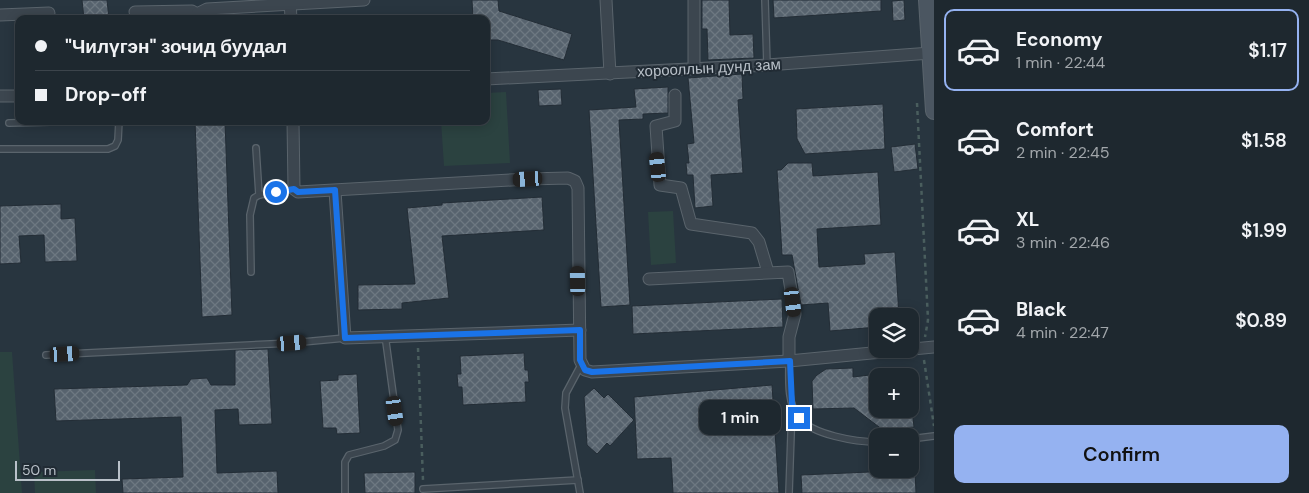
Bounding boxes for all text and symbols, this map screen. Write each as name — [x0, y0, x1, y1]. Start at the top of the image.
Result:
text: Economy — [1016, 27, 1103, 52]
icon: car — [956, 28, 1001, 73]
text: "Чилүгэн" зочид буудал — [65, 34, 287, 59]
text: $1.17 — [1248, 38, 1287, 63]
text: 1 min · 22:44 — [1016, 52, 1105, 73]
street label: хорооллын дунд зам — [637, 54, 781, 82]
text: Drop-off — [65, 82, 147, 107]
text: Comfort — [1016, 117, 1094, 142]
icon: car — [956, 118, 1001, 163]
text: $1.58 — [1241, 128, 1287, 153]
text: 2 min · 22:45 — [1016, 142, 1110, 163]
car — [648, 151, 667, 183]
car — [512, 171, 543, 187]
route start — [265, 181, 287, 203]
text: XL — [1016, 207, 1039, 232]
icon: car — [956, 208, 1001, 253]
text: $1.99 — [1241, 218, 1287, 243]
text: 3 min · 22:46 — [1016, 232, 1110, 253]
car — [570, 266, 585, 296]
car — [783, 286, 802, 318]
text: Black — [1016, 297, 1067, 322]
icon: car — [956, 298, 1001, 343]
map controls — [869, 308, 919, 478]
button: layers — [869, 308, 919, 358]
text: $0.89 — [1235, 308, 1287, 333]
text: 4 min · 22:47 — [1016, 322, 1109, 343]
car — [276, 334, 307, 352]
car — [49, 346, 80, 362]
button: + — [869, 368, 919, 418]
car — [385, 395, 404, 427]
callout: 1 min — [699, 400, 782, 436]
text: 1 min — [721, 407, 759, 428]
route end — [788, 407, 810, 429]
button: Confirm — [954, 425, 1289, 483]
button: − — [869, 428, 919, 478]
scale bar — [15, 458, 120, 481]
text: 50 m — [22, 461, 56, 479]

